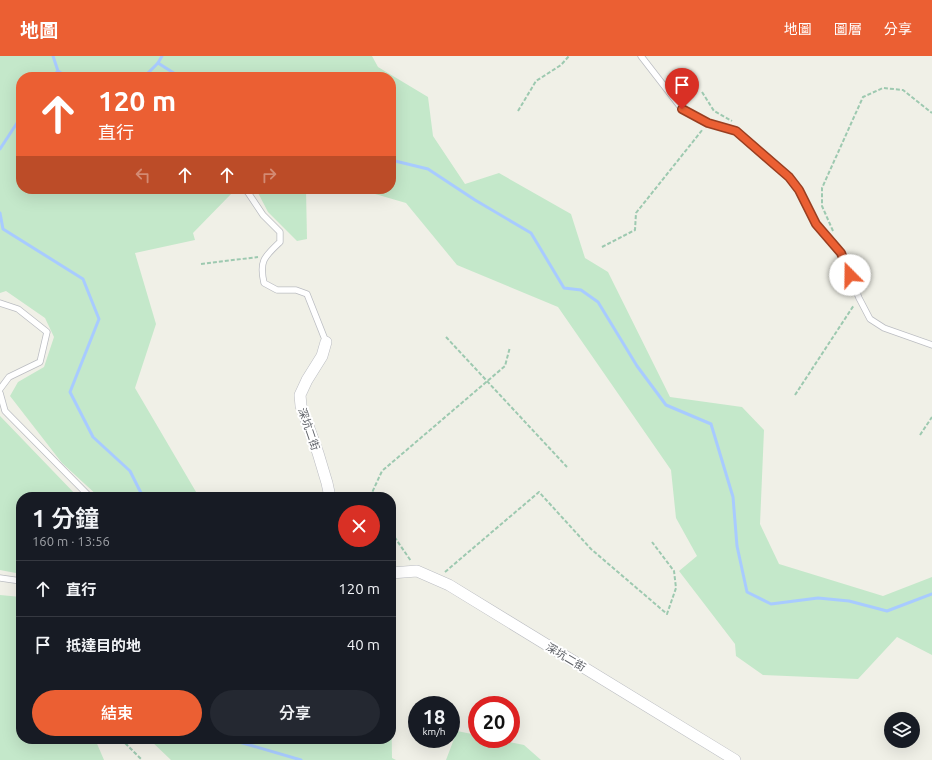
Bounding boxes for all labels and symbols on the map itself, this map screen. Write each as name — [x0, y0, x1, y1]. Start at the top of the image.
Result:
pin — [665, 68, 699, 109]
position arrow — [829, 254, 871, 296]
street label: 深坑二街 — [296, 406, 322, 452]
street label: 深坑二街 — [544, 641, 588, 673]
speed limit sign: 20 — [468, 696, 520, 748]

